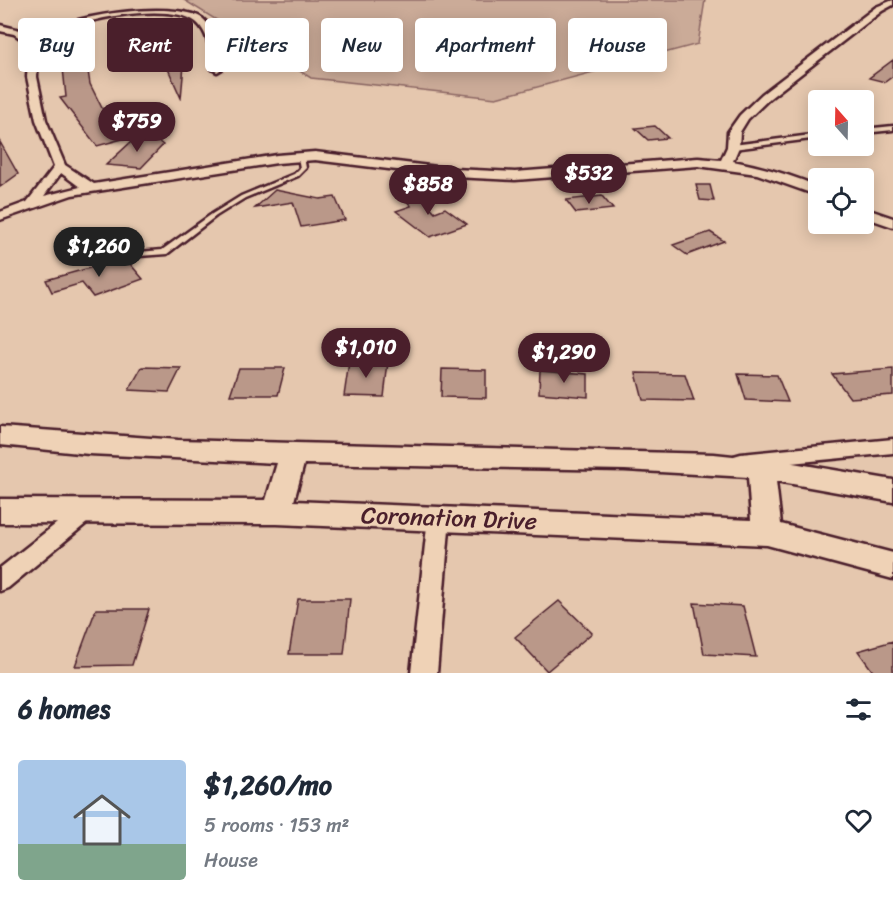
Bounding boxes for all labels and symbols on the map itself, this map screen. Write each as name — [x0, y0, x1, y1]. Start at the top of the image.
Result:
north arrow — [808, 90, 874, 156]
pin: $759 — [101, 102, 173, 153]
pin: $532 — [553, 154, 625, 205]
pin: $858 — [392, 165, 464, 216]
pin: $1,260 — [50, 227, 148, 278]
pin: $1,010 — [317, 328, 415, 379]
pin: $1,290 — [515, 333, 613, 384]
street label: Coronation Drive — [360, 494, 538, 542]

